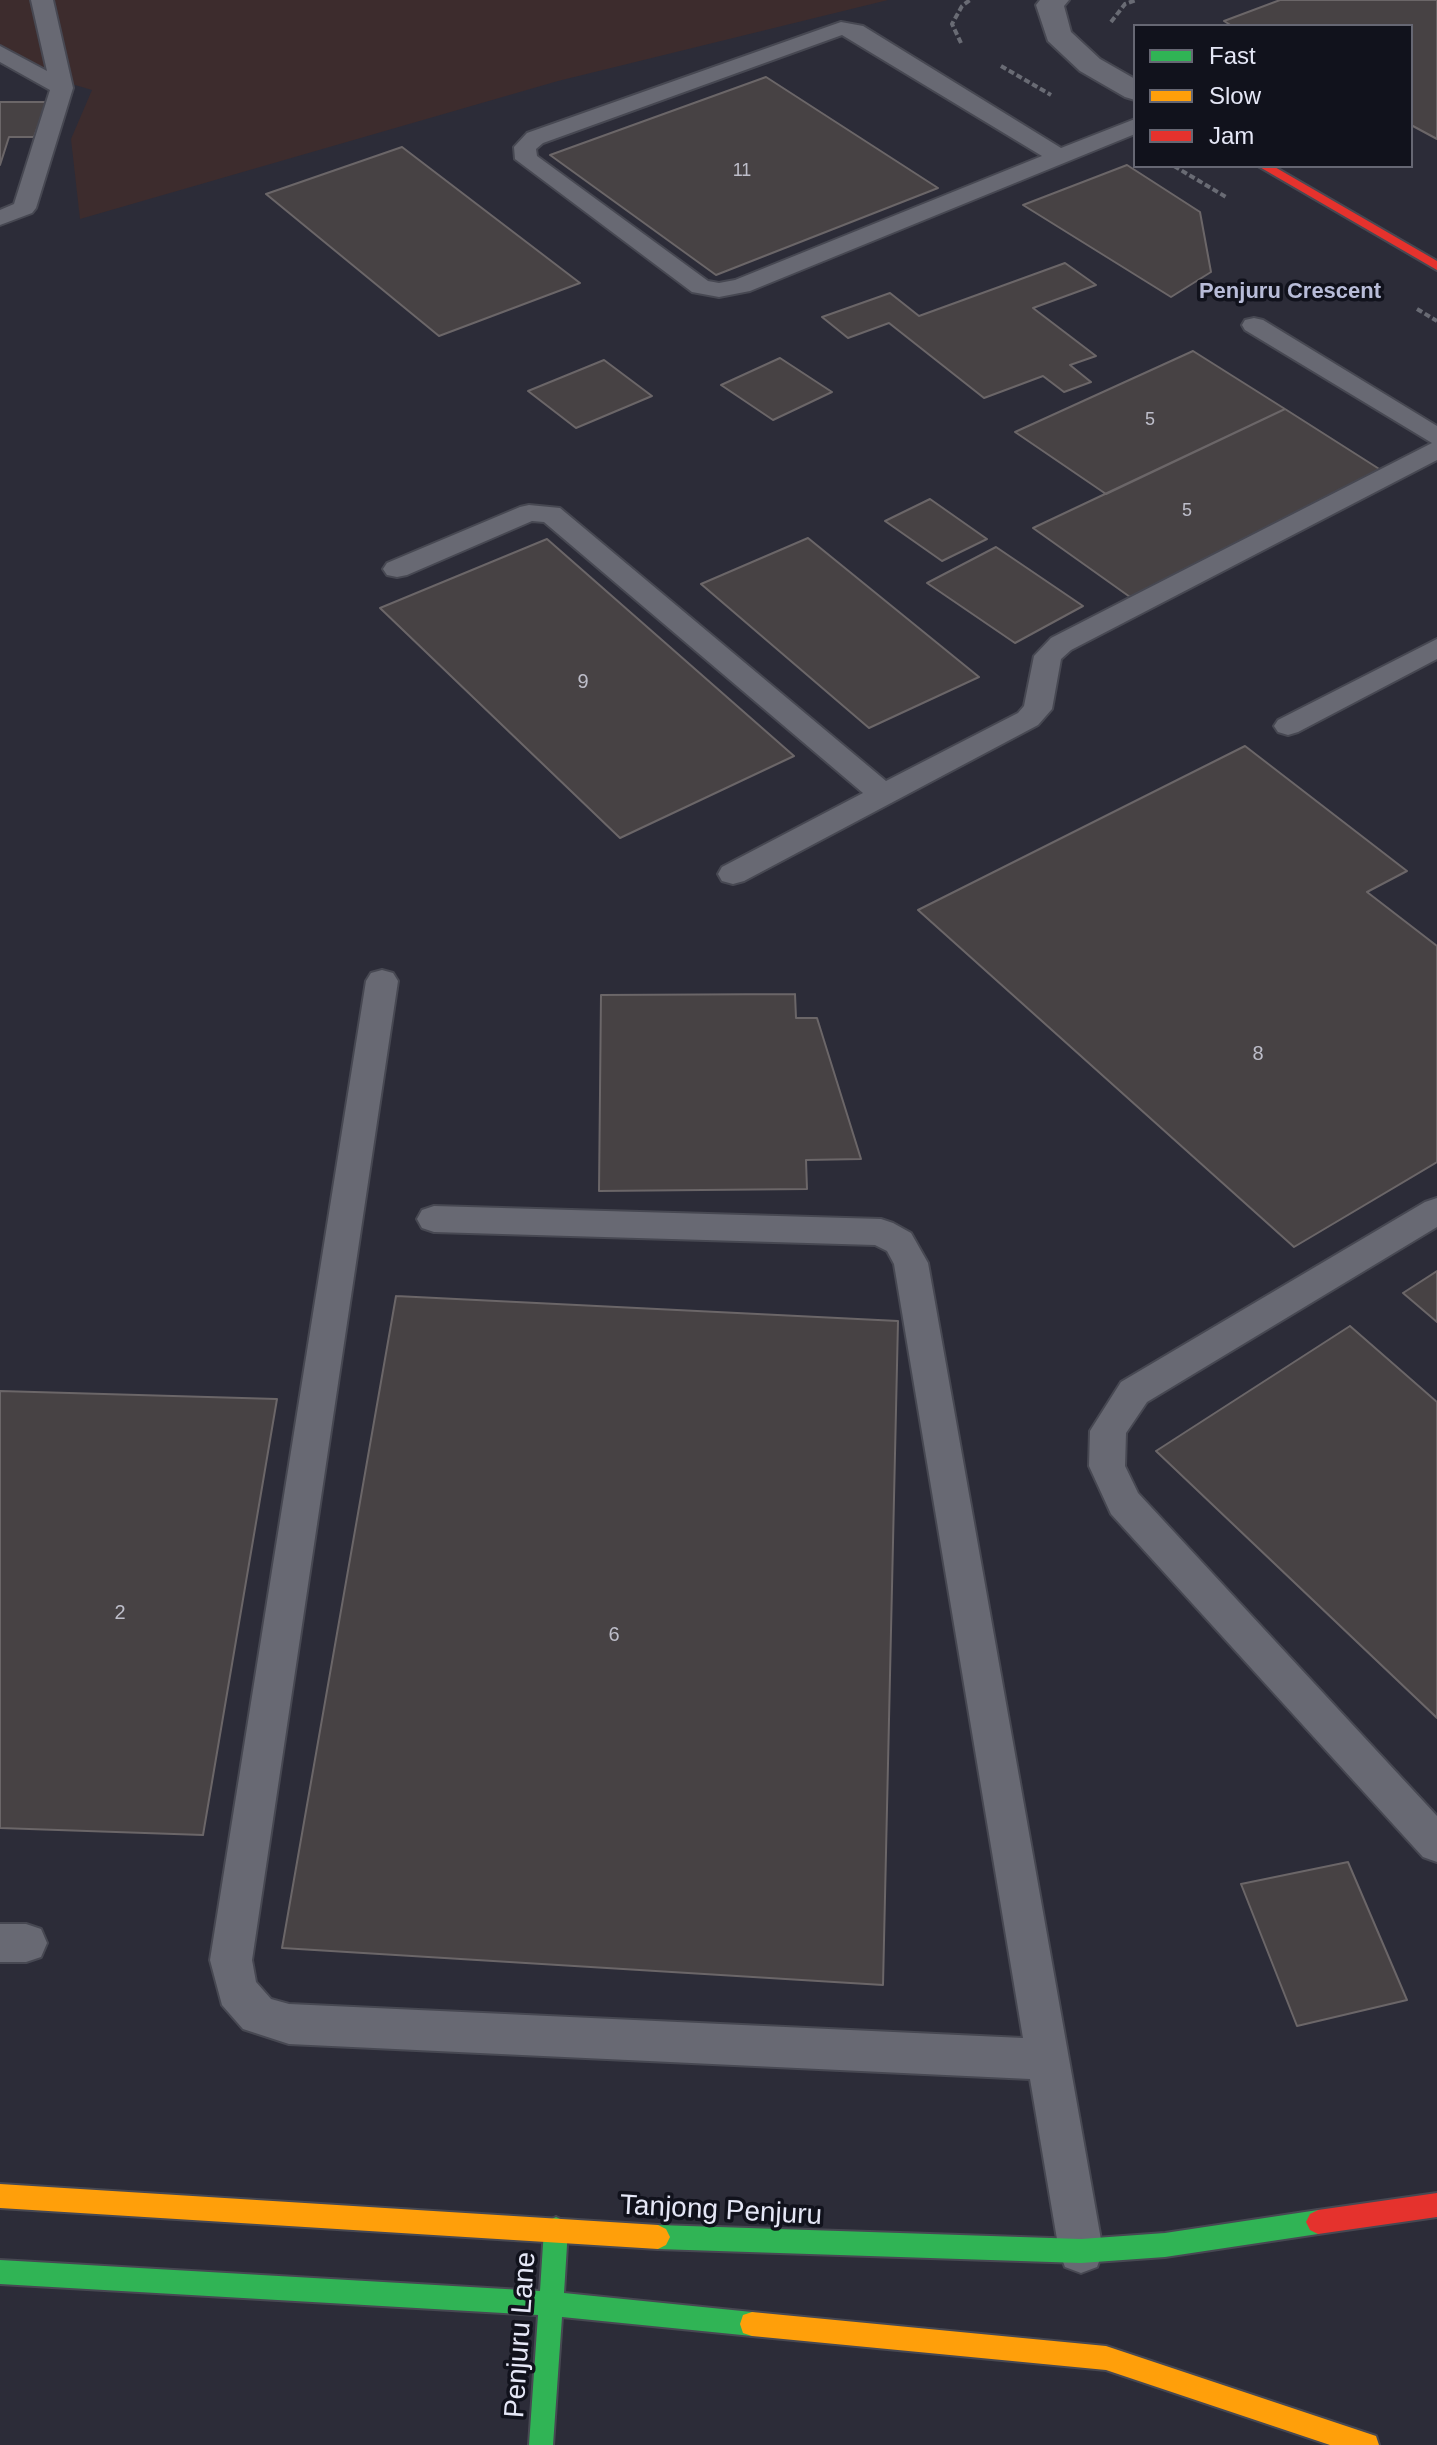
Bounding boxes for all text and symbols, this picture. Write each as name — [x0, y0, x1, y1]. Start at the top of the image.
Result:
legend — [1133, 24, 1413, 168]
text: Fast — [1209, 42, 1256, 69]
text: Slow — [1209, 82, 1261, 109]
text: Jam — [1209, 122, 1254, 149]
house number: 11 — [733, 160, 751, 182]
district label: Penjuru Crescent — [1199, 279, 1381, 305]
house number: 5 — [1145, 409, 1155, 431]
house number: 5 — [1182, 500, 1192, 522]
house number: 9 — [577, 670, 589, 694]
house number: 8 — [1252, 1042, 1264, 1066]
house number: 2 — [114, 1601, 126, 1625]
house number: 6 — [608, 1623, 620, 1647]
street label: Tanjong Penjuru — [619, 2189, 823, 2233]
street label: Penjuru Lane — [498, 2251, 544, 2419]

